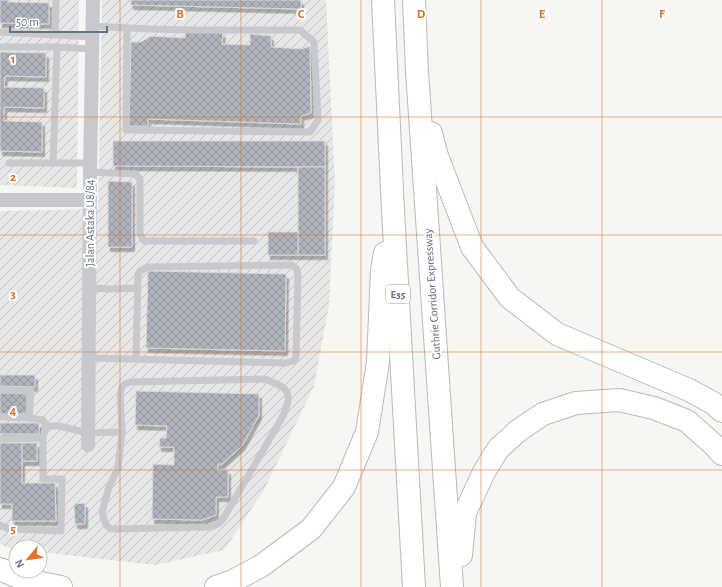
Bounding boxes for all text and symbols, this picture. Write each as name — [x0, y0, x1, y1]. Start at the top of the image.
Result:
scale bar — [10, 8, 107, 34]
text: B — [176, 8, 184, 21]
text: C — [298, 8, 305, 21]
text: D — [417, 8, 426, 21]
text: E — [539, 8, 546, 21]
text: F — [659, 8, 666, 21]
text: 50 m — [16, 16, 39, 28]
text: 1 — [11, 53, 15, 66]
text: 2 — [10, 171, 16, 184]
street label: Jalan Astaka U8/84 — [84, 179, 96, 267]
street label: Guthrie Corridor Expressway — [421, 228, 444, 360]
road number: E35 — [386, 285, 410, 303]
text: 3 — [10, 288, 16, 301]
text: 4 — [10, 405, 17, 418]
text: 5 — [10, 523, 16, 536]
north arrow — [8, 539, 48, 579]
text: N — [13, 558, 26, 570]

